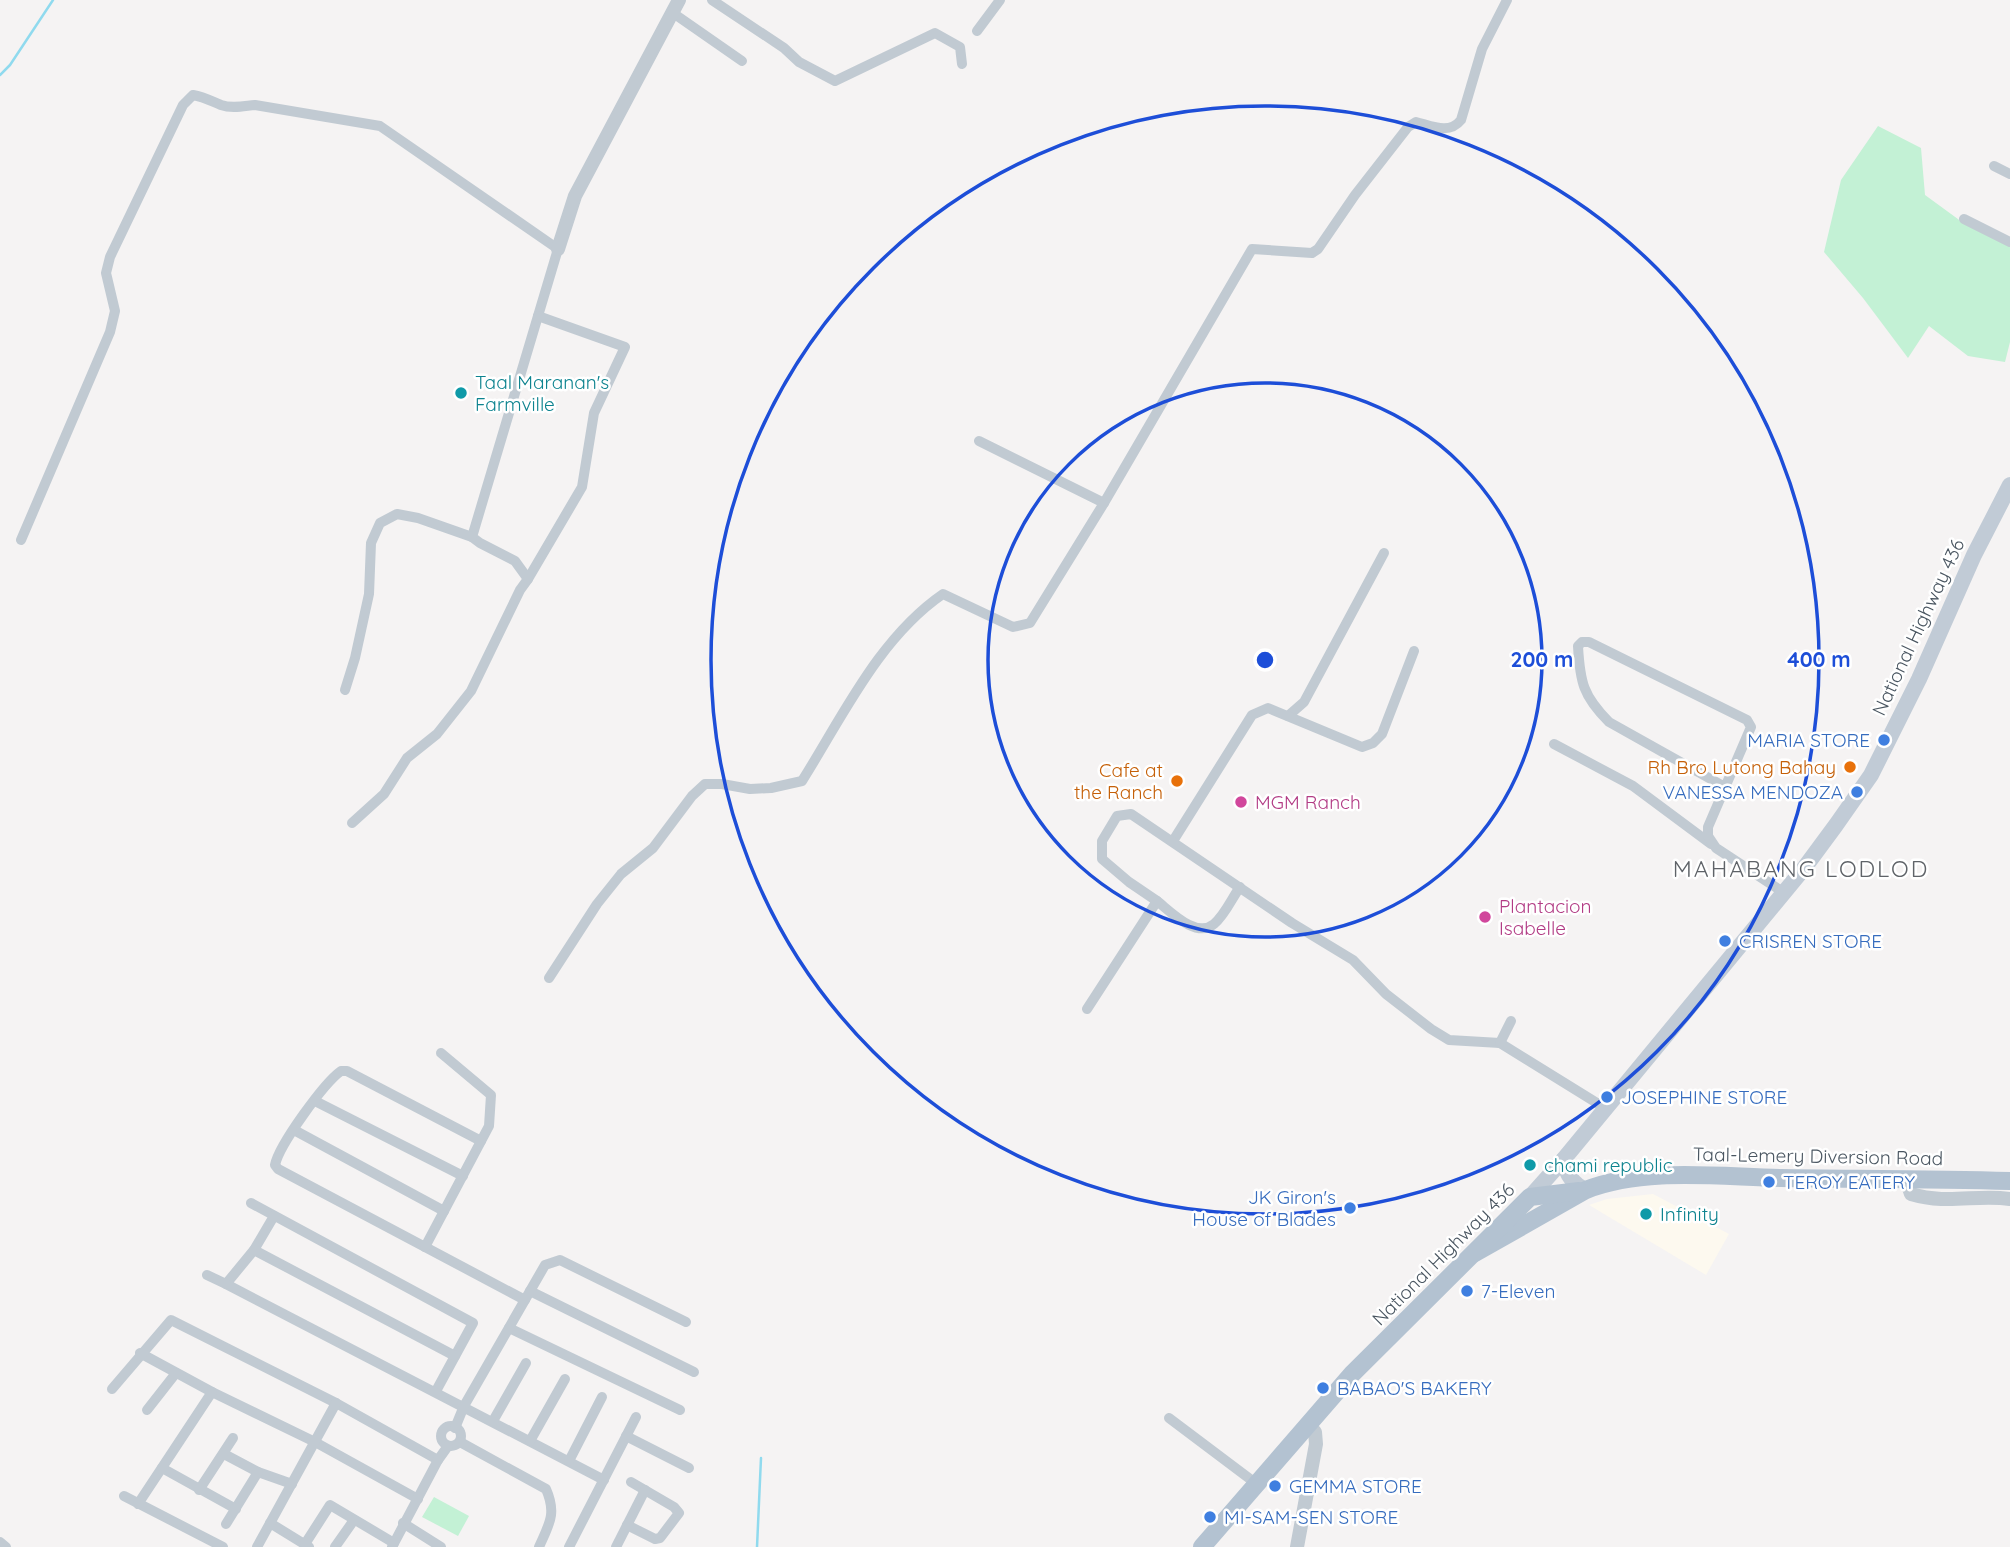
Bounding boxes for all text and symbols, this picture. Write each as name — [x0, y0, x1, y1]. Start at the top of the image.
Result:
place label: Taal Maranan's Farmville — [475, 370, 609, 416]
marker: Taal Maranan's Farmville — [453, 385, 469, 401]
street label: National Highway 436 — [1867, 535, 1969, 719]
text: 200 m — [1511, 646, 1573, 672]
text: 400 m — [1787, 646, 1851, 672]
centre of rings — [1253, 648, 1277, 672]
place label: MARIA STORE — [1747, 728, 1870, 752]
marker: MARIA STORE — [1876, 732, 1892, 748]
place label: Rh Bro Lutong Bahay — [1648, 755, 1836, 779]
place label: Cafe at the Ranch — [1074, 758, 1163, 804]
marker: Rh Bro Lutong Bahay — [1842, 759, 1858, 775]
marker: Cafe at the Ranch — [1169, 773, 1185, 789]
place label: VANESSA MENDOZA — [1662, 780, 1843, 804]
marker: VANESSA MENDOZA — [1849, 784, 1865, 800]
place label: MGM Ranch — [1255, 790, 1361, 814]
marker: MGM Ranch — [1233, 794, 1249, 810]
district label: MAHABANG LODLOD — [1673, 854, 1929, 883]
place label: Plantacion Isabelle — [1499, 894, 1592, 940]
marker: Plantacion Isabelle — [1477, 909, 1493, 925]
place label: CRISREN STORE — [1739, 929, 1882, 953]
marker: CRISREN STORE — [1717, 933, 1733, 949]
place label: JOSEPHINE STORE — [1621, 1085, 1787, 1109]
marker: JOSEPHINE STORE — [1599, 1089, 1615, 1105]
street label: Taal-Lemery Diversion Road — [1693, 1142, 1943, 1170]
place label: chami republic — [1544, 1153, 1673, 1177]
marker: chami republic — [1522, 1157, 1538, 1173]
place label: TEROY EATERY — [1783, 1170, 1915, 1194]
marker: TEROY EATERY — [1761, 1174, 1777, 1190]
street label: National Highway 436 — [1367, 1178, 1519, 1330]
place label: JK Giron's House of Blades — [1192, 1185, 1336, 1231]
marker: JK Giron's House of Blades — [1342, 1200, 1358, 1216]
place label: Infinity — [1660, 1202, 1719, 1226]
marker: Infinity — [1638, 1206, 1654, 1222]
place label: 7-Eleven — [1481, 1279, 1555, 1303]
marker: 7-Eleven — [1459, 1283, 1475, 1299]
place label: BABAO'S BAKERY — [1337, 1376, 1492, 1400]
marker: BABAO'S BAKERY — [1315, 1380, 1331, 1396]
place label: GEMMA STORE — [1289, 1474, 1422, 1498]
marker: GEMMA STORE — [1267, 1478, 1283, 1494]
place label: MI-SAM-SEN STORE — [1224, 1505, 1398, 1529]
marker: MI-SAM-SEN STORE — [1202, 1509, 1218, 1525]

